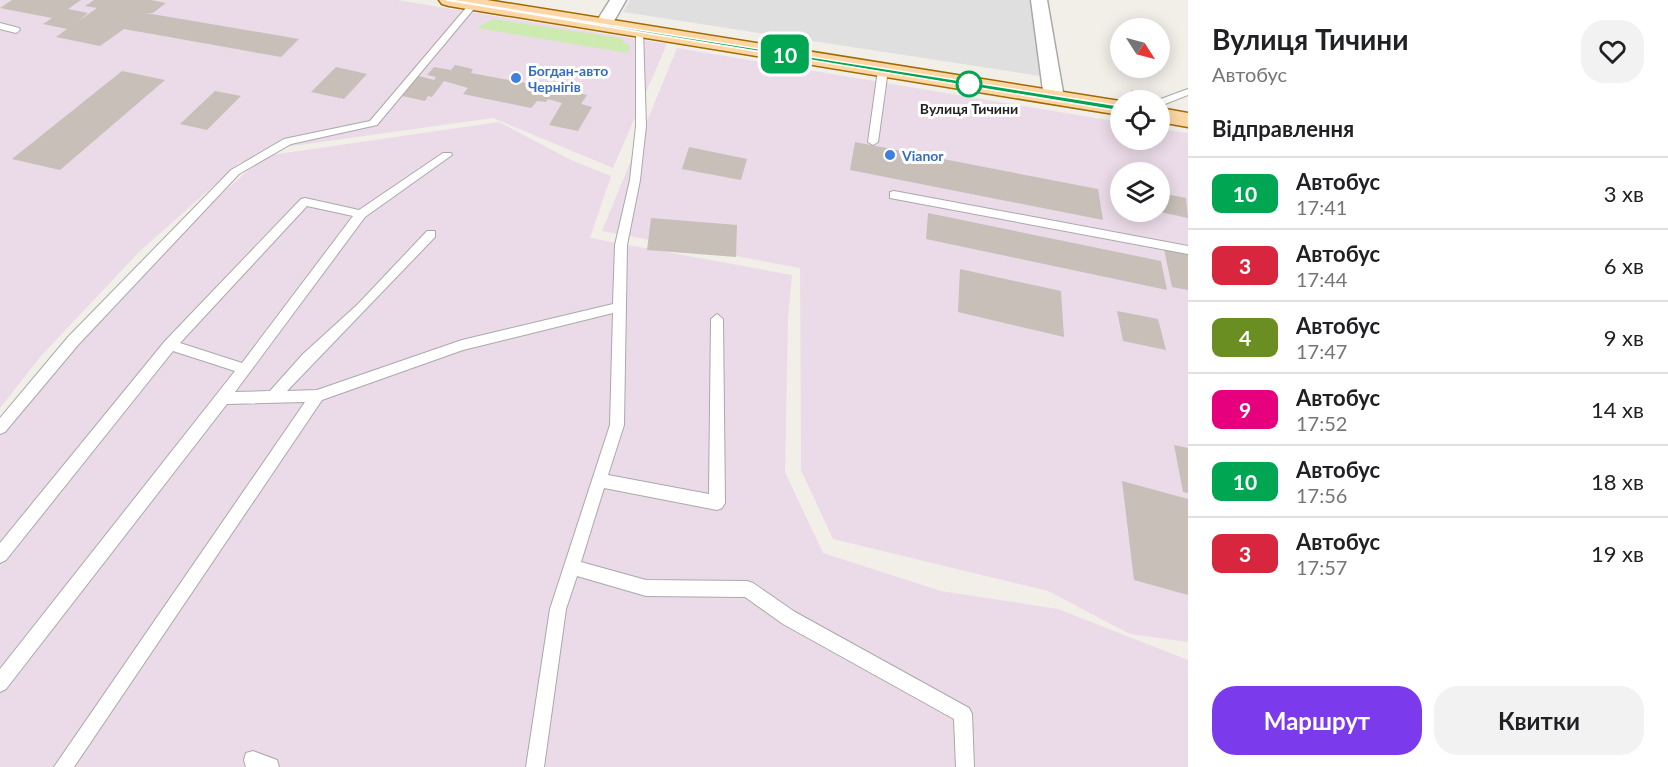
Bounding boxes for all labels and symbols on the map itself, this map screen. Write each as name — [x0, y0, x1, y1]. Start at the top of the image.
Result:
north arrow — [1110, 18, 1170, 78]
line badge: 10 — [758, 34, 812, 74]
place label: Богдан-авто Чернігів — [528, 62, 608, 95]
marker: Богдан-авто Чернігів — [509, 71, 523, 85]
marker: Вулиця Тичини — [956, 71, 982, 97]
place label: Вулиця Тичини — [920, 100, 1018, 117]
place label: Vianor — [901, 147, 944, 164]
marker: Vianor — [883, 148, 897, 162]

